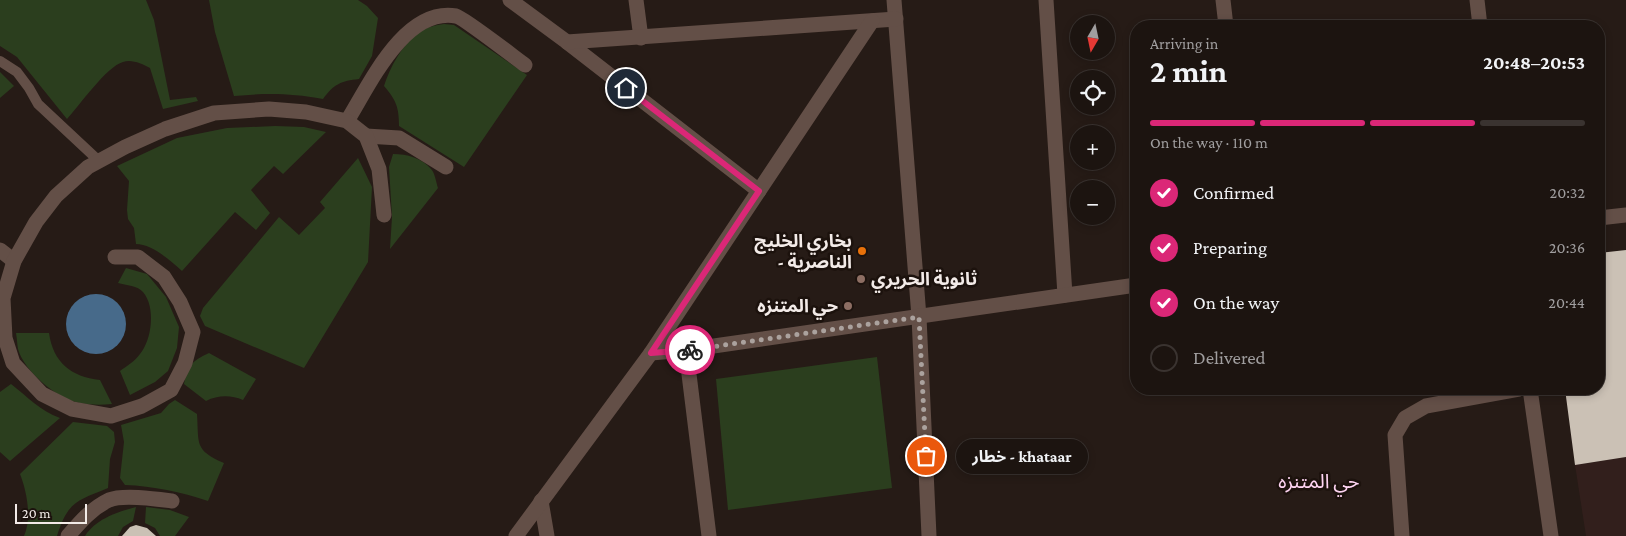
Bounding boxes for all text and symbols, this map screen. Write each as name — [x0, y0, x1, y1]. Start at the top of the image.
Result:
north arrow — [1070, 15, 1115, 60]
map controls — [1070, 15, 1115, 225]
text: Arriving in — [1150, 35, 1218, 52]
text: 20:48–20:53 — [1483, 52, 1585, 73]
text: 2 min — [1150, 53, 1227, 89]
pin — [605, 67, 647, 109]
button: locate — [1070, 70, 1115, 115]
icon: home — [612, 74, 640, 102]
button: + — [1070, 125, 1115, 170]
text: On the way · 110 m — [1150, 134, 1268, 151]
icon: check — [1150, 179, 1178, 207]
button: − — [1070, 180, 1115, 225]
text: Confirmed — [1193, 182, 1274, 203]
text: 20:32 — [1550, 184, 1585, 201]
place label: بخاري الخليج - الناصرية — [754, 231, 852, 273]
icon: check — [1150, 234, 1178, 262]
text: Preparing — [1193, 237, 1267, 258]
text: 20:36 — [1549, 239, 1585, 256]
marker: بخاري الخليج - الناصرية — [856, 245, 868, 257]
place label: ثانوية الحريري — [871, 269, 977, 293]
marker: ثانوية الحريري — [855, 273, 867, 285]
icon: check — [1150, 289, 1178, 317]
text: On the way — [1193, 292, 1279, 313]
text: 20:44 — [1548, 294, 1585, 311]
place label: حي المتنزه — [757, 296, 838, 320]
marker: حي المتنزه — [842, 300, 854, 312]
courier — [665, 325, 715, 375]
icon: bike — [676, 336, 704, 364]
text: Delivered — [1193, 347, 1266, 368]
pin — [905, 435, 947, 477]
callout: خطار - khataar — [956, 438, 1088, 474]
icon: bag — [912, 442, 940, 470]
text: خطار - khataar — [972, 448, 1072, 465]
district label: حي المتنزه — [1278, 470, 1360, 497]
scale bar — [15, 501, 88, 524]
text: 20 m — [22, 505, 50, 521]

